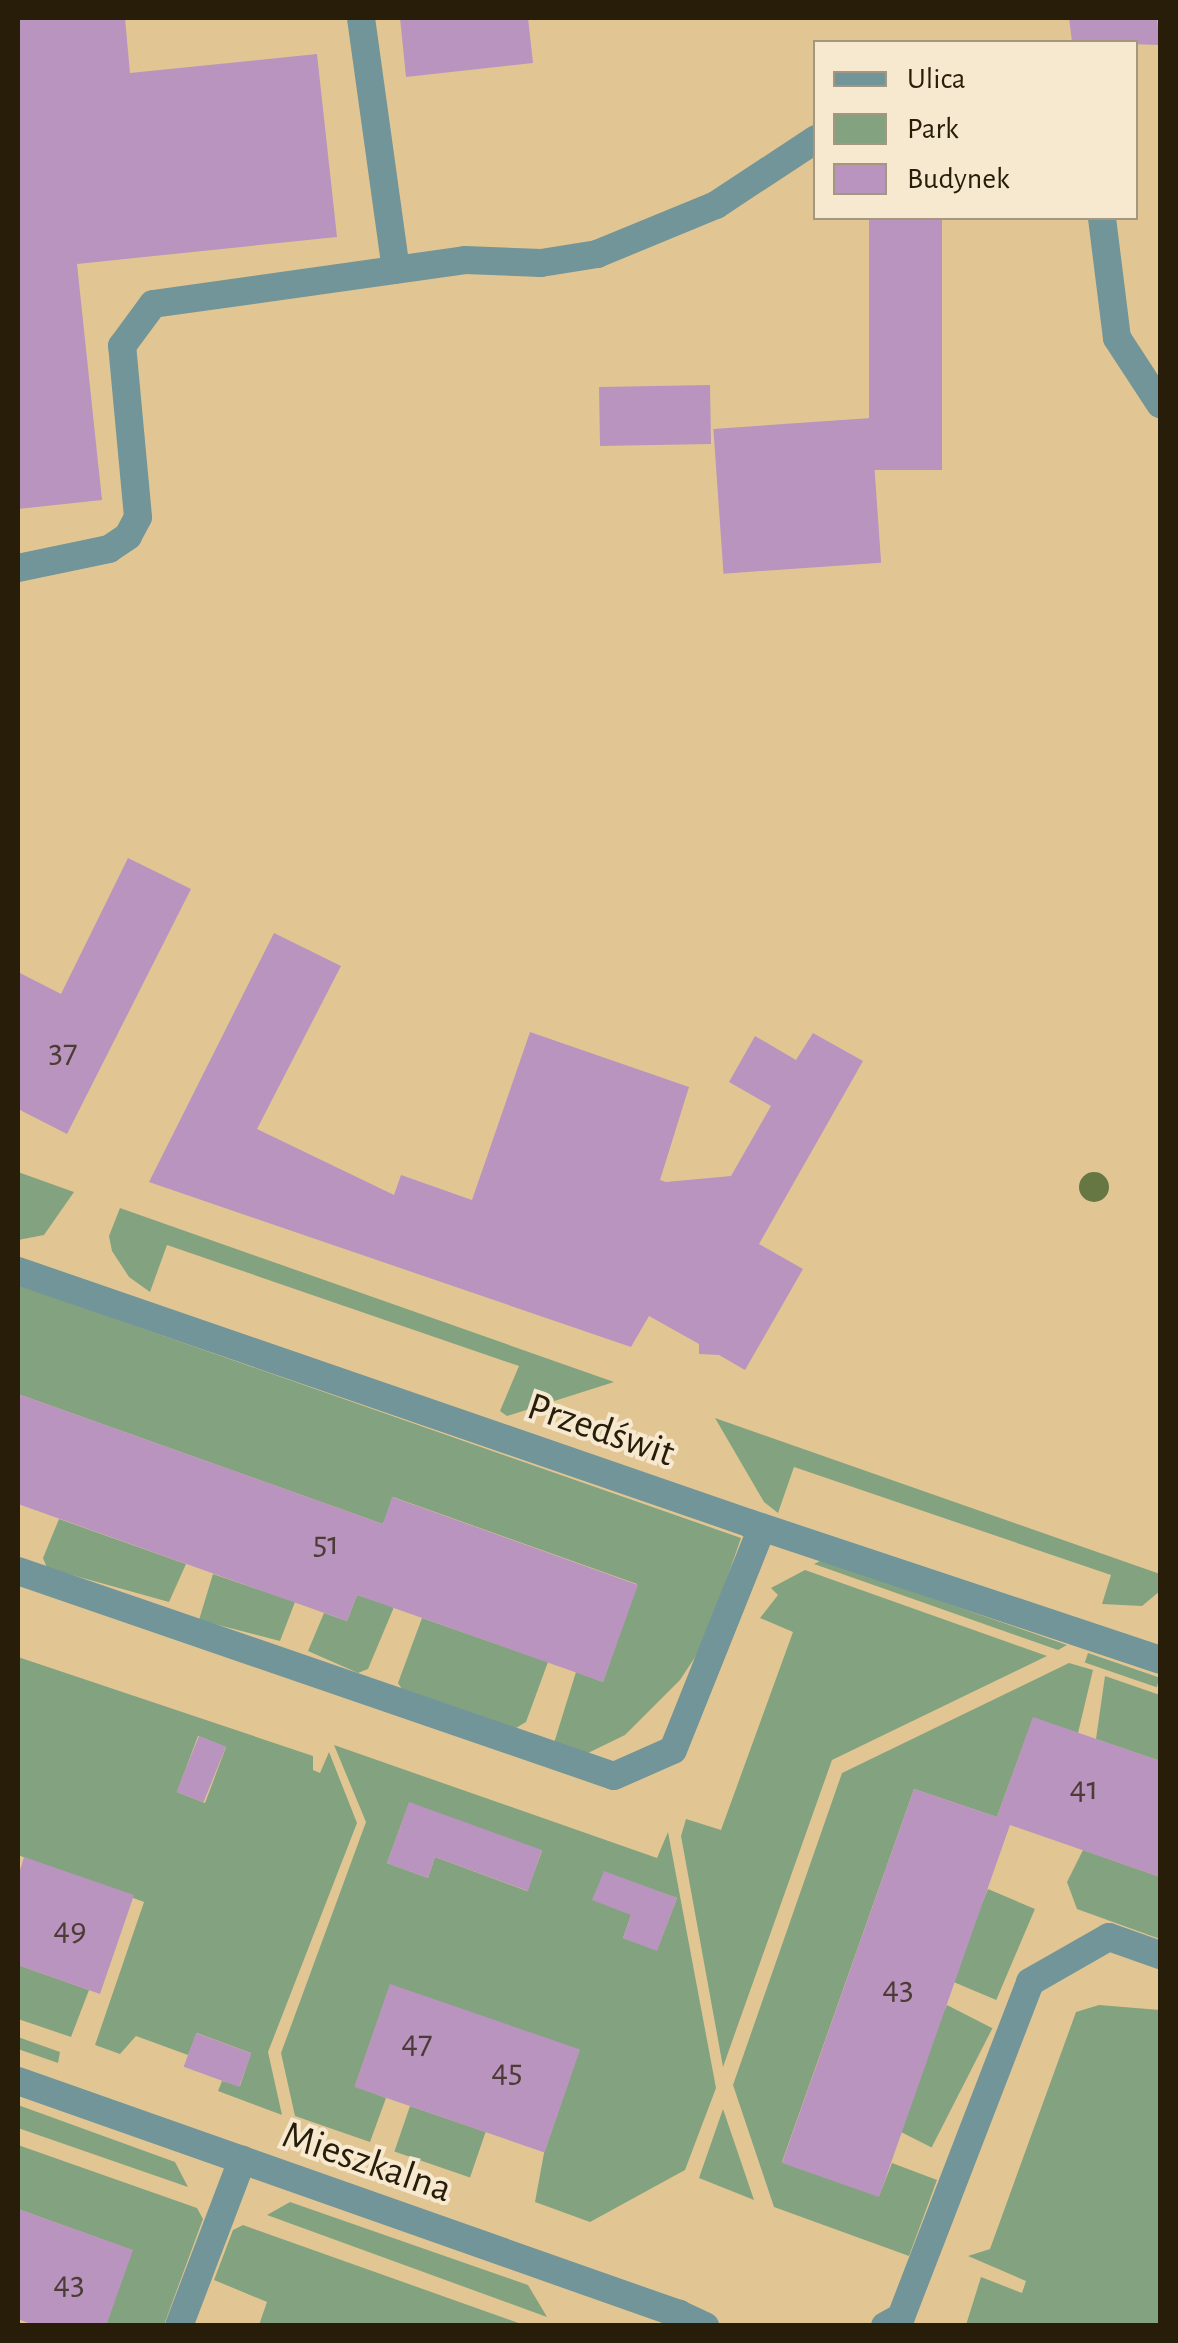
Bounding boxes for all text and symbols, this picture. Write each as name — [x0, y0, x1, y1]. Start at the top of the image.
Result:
legend — [813, 40, 1138, 220]
text: Ulica — [907, 64, 966, 94]
text: Park — [907, 114, 959, 144]
text: Budynek — [907, 164, 1010, 194]
house number: 37 — [48, 1031, 78, 1073]
street label: Przedświt — [521, 1382, 681, 1478]
house number: 51 — [313, 1523, 339, 1565]
house number: 41 — [1070, 1768, 1098, 1810]
house number: 49 — [53, 1909, 87, 1951]
house number: 43 — [882, 1968, 914, 2010]
house number: 47 — [401, 2022, 433, 2064]
house number: 45 — [491, 2051, 523, 2093]
street label: Mieszkalna — [276, 2111, 458, 2213]
house number: 43 — [53, 2263, 85, 2305]

